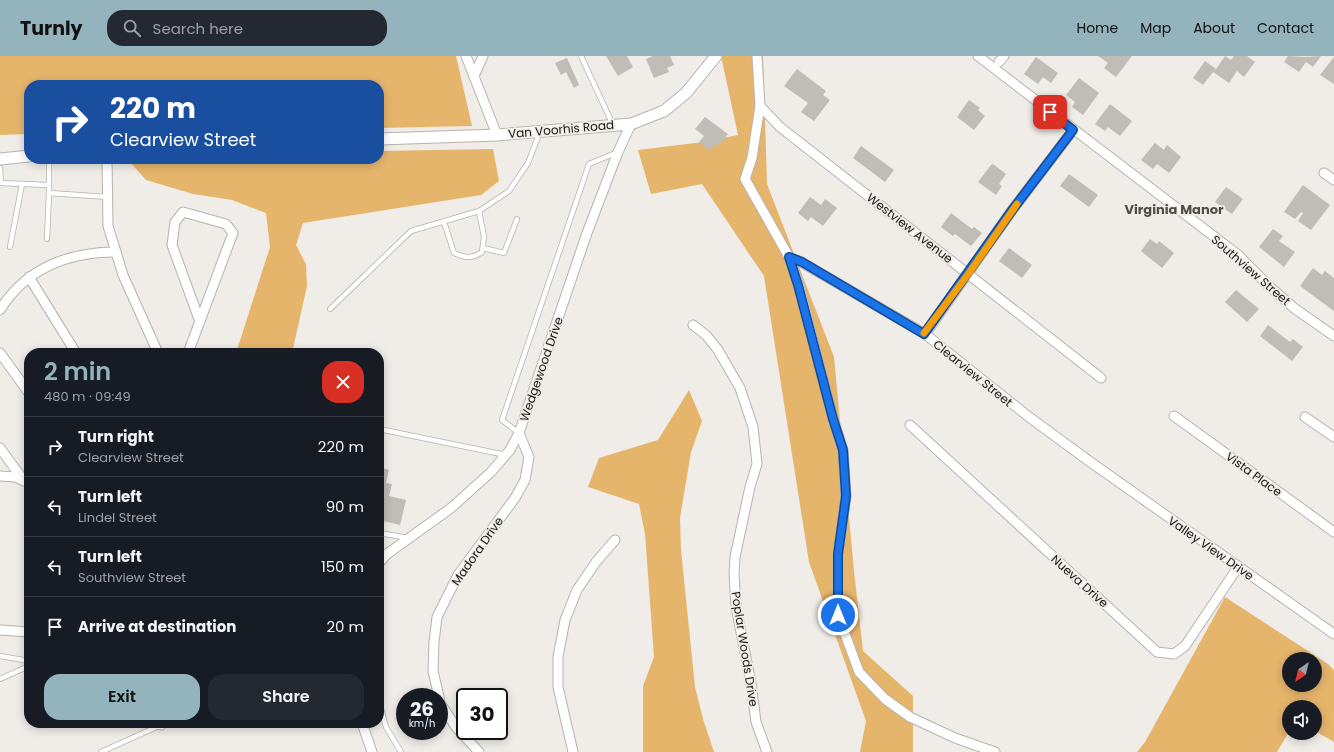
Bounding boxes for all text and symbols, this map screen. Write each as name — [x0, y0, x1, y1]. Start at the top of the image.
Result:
search box — [107, 10, 387, 46]
text: Turnly — [20, 15, 83, 42]
icon: search — [121, 17, 143, 39]
text: Search here — [153, 18, 243, 39]
text: Home — [1076, 18, 1118, 38]
text: Map — [1140, 18, 1171, 38]
text: About — [1193, 18, 1235, 38]
text: Contact — [1257, 18, 1314, 38]
text: 220 m — [110, 89, 196, 128]
pin — [1033, 95, 1067, 129]
icon: right — [44, 96, 96, 148]
icon: arrive — [1039, 101, 1061, 123]
street label: Van Voorhis Road — [507, 116, 615, 142]
text: Clearview Street — [110, 127, 256, 152]
street label: Westview Avenue — [863, 189, 957, 267]
district label: Virginia Manor — [1124, 200, 1224, 219]
street label: Southview Street — [1208, 231, 1294, 309]
street label: Wedgewood Drive — [515, 315, 567, 423]
street label: Clearview Street — [930, 336, 1016, 410]
text: 2 min — [44, 355, 111, 388]
button: close — [322, 361, 364, 403]
text: 480 m · 09:49 — [44, 387, 131, 406]
text: Turn right — [78, 426, 154, 447]
icon: right — [44, 436, 66, 458]
text: 220 m — [318, 436, 364, 457]
text: Clearview Street — [78, 448, 184, 467]
street label: Vista Place — [1222, 448, 1286, 500]
text: Turn left — [78, 486, 142, 507]
icon: left — [44, 496, 66, 518]
text: 90 m — [326, 496, 364, 517]
text: Lindel Street — [78, 508, 157, 527]
street label: Valley View Drive — [1165, 512, 1257, 584]
street label: Madora Drive — [447, 513, 507, 589]
text: Turn left — [78, 546, 142, 567]
street label: Nueva Drive — [1048, 551, 1112, 611]
icon: left — [44, 556, 66, 578]
text: 150 m — [321, 556, 364, 577]
text: Southview Street — [78, 568, 186, 587]
street label: Poplar Woods Drive — [728, 590, 762, 708]
position arrow — [817, 594, 859, 636]
icon: arrive — [44, 616, 66, 638]
text: Arrive at destination — [78, 616, 236, 637]
text: 20 m — [326, 616, 364, 637]
north arrow — [1282, 652, 1322, 692]
map controls — [1282, 652, 1322, 740]
button: Exit — [44, 674, 200, 720]
button: Share — [208, 674, 364, 720]
speed limit sign: 30 — [456, 688, 508, 740]
text: 26 — [410, 695, 434, 723]
button: sound — [1282, 700, 1322, 740]
text: km/h — [409, 716, 435, 731]

